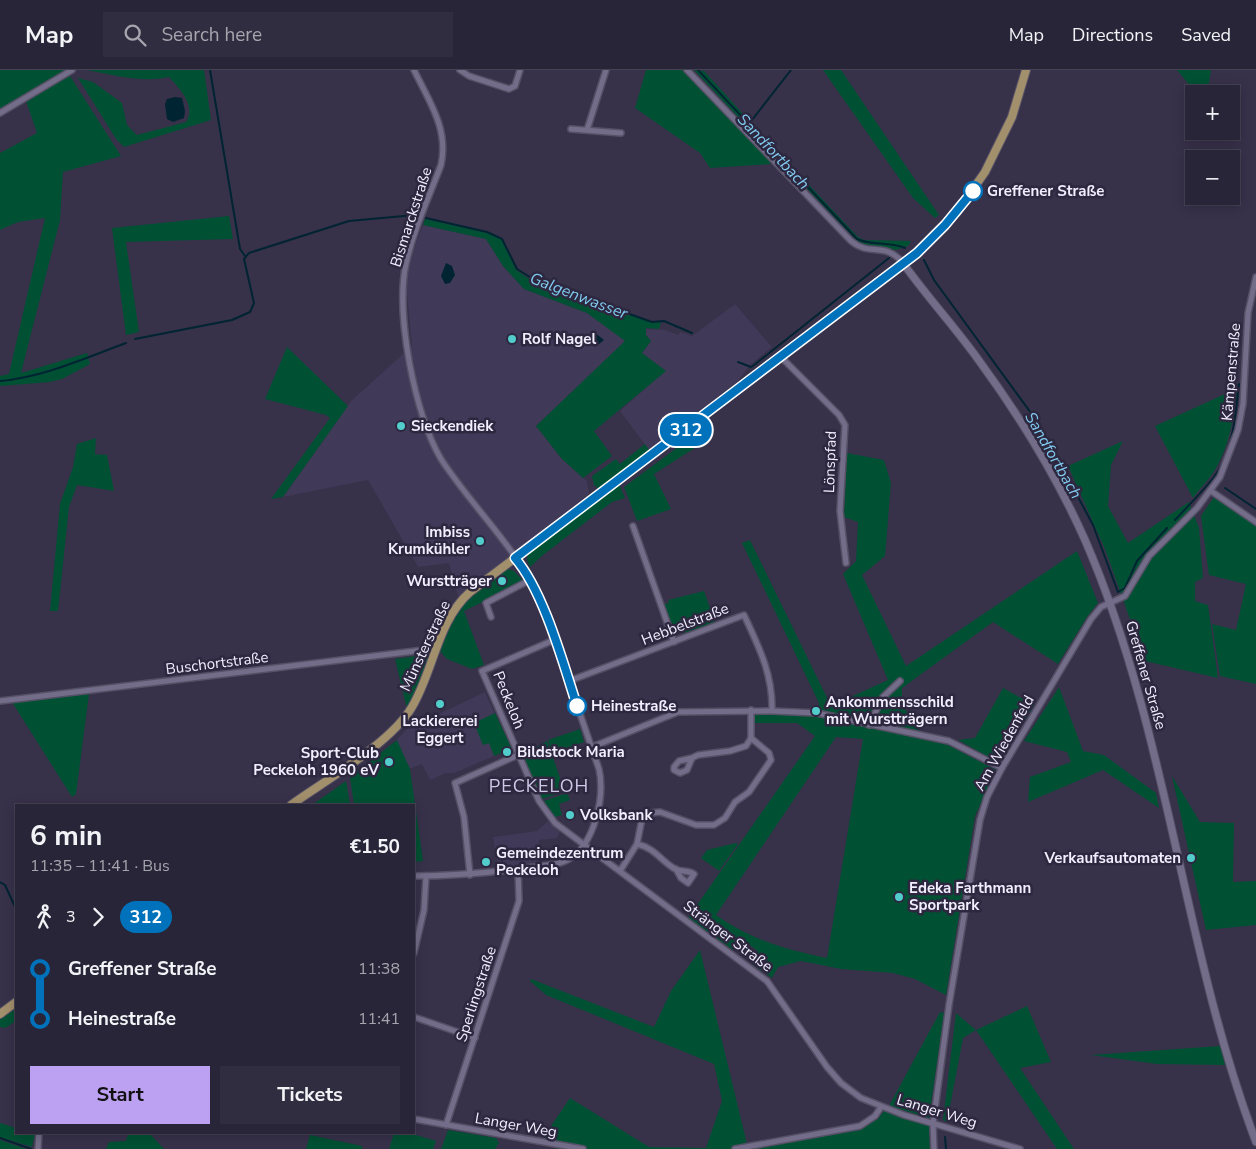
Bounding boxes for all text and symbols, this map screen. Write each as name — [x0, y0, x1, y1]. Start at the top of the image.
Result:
search box — [103, 12, 453, 57]
text: Map — [25, 19, 73, 51]
icon: search — [121, 21, 149, 49]
text: Search here — [161, 22, 262, 48]
text: Map — [1009, 23, 1044, 47]
text: Directions — [1072, 23, 1153, 47]
text: Saved — [1181, 23, 1231, 47]
map controls — [1185, 85, 1240, 205]
button: + — [1185, 85, 1240, 140]
water label: Sandfortbach — [732, 109, 814, 195]
button: − — [1185, 150, 1240, 205]
street label: Bismarckstraße — [385, 164, 437, 270]
marker: Greffener Straße — [963, 181, 983, 201]
place label: Greffener Straße — [987, 181, 1104, 201]
water label: Galgenwasser — [527, 267, 632, 325]
street label: Kämpenstraße — [1217, 322, 1245, 422]
place label: Rolf Nagel — [522, 329, 596, 349]
marker: Rolf Nagel — [506, 333, 518, 345]
water label: Sandfortbach — [1019, 408, 1087, 503]
line badge: 312 — [657, 414, 715, 446]
place label: Sieckendiek — [411, 416, 494, 436]
text: 312 — [670, 418, 702, 442]
marker: Sieckendiek — [395, 420, 407, 432]
street label: Lönspfad — [819, 430, 841, 494]
place label: Imbiss Krumkühler — [388, 522, 470, 559]
marker: Imbiss Krumkühler — [474, 535, 486, 547]
place label: Wurstträger — [406, 571, 492, 591]
marker: Wurstträger — [496, 575, 508, 587]
street label: Münsterstraße — [395, 597, 455, 695]
street label: Hebbelstraße — [638, 598, 732, 650]
street label: Greffener Straße — [1121, 618, 1171, 732]
street label: Buschortstraße — [164, 647, 270, 679]
street label: Peckeloh — [488, 668, 530, 732]
street label: Am Wiedenfeld — [969, 691, 1039, 795]
place label: Ankommensschild mit Wurstträgern — [826, 692, 954, 729]
marker: Heinestraße — [567, 696, 587, 716]
place label: Heinestraße — [591, 696, 676, 716]
marker: Lackiererei Eggert — [434, 698, 446, 710]
marker: Ankommensschild mit Wurstträgern — [810, 705, 822, 717]
place label: Lackiererei Eggert — [402, 711, 478, 748]
place label: Bildstock Maria — [517, 742, 625, 762]
place label: Sport-Club Peckeloh 1960 eV — [253, 743, 379, 780]
marker: Bildstock Maria — [501, 746, 513, 758]
marker: Sport-Club Peckeloh 1960 eV — [383, 756, 395, 768]
district label: PECKELOH — [489, 774, 589, 798]
place label: Volksbank — [579, 805, 653, 825]
marker: Volksbank — [564, 809, 576, 821]
text: 6 min — [30, 817, 102, 855]
text: €1.50 — [350, 834, 400, 860]
place label: Gemeindezentrum Peckeloh — [496, 843, 623, 880]
place label: Verkaufsautomaten — [1044, 848, 1181, 868]
marker: Verkaufsautomaten — [1185, 852, 1197, 864]
text: 11:35 – 11:41 · Bus — [30, 855, 170, 877]
marker: Gemeindezentrum Peckeloh — [480, 856, 492, 868]
place label: Edeka Farthmann Sportpark — [909, 878, 1031, 915]
marker: Edeka Farthmann Sportpark — [893, 891, 905, 903]
street label: Stränger Straße — [679, 896, 777, 976]
icon: walk — [30, 903, 58, 931]
icon: forward — [84, 903, 112, 931]
text: 312 — [130, 905, 162, 929]
text: 3 — [66, 906, 76, 928]
street label: Sperlingstraße — [451, 944, 501, 1044]
text: Greffener Straße — [68, 956, 217, 982]
text: 11:38 — [358, 958, 400, 980]
text: Heinestraße — [68, 1006, 176, 1032]
text: 11:41 — [358, 1008, 400, 1030]
button: Start — [30, 1066, 210, 1124]
button: Tickets — [220, 1066, 400, 1124]
street label: Langer Weg — [894, 1089, 980, 1133]
street label: Langer Weg — [473, 1108, 559, 1142]

